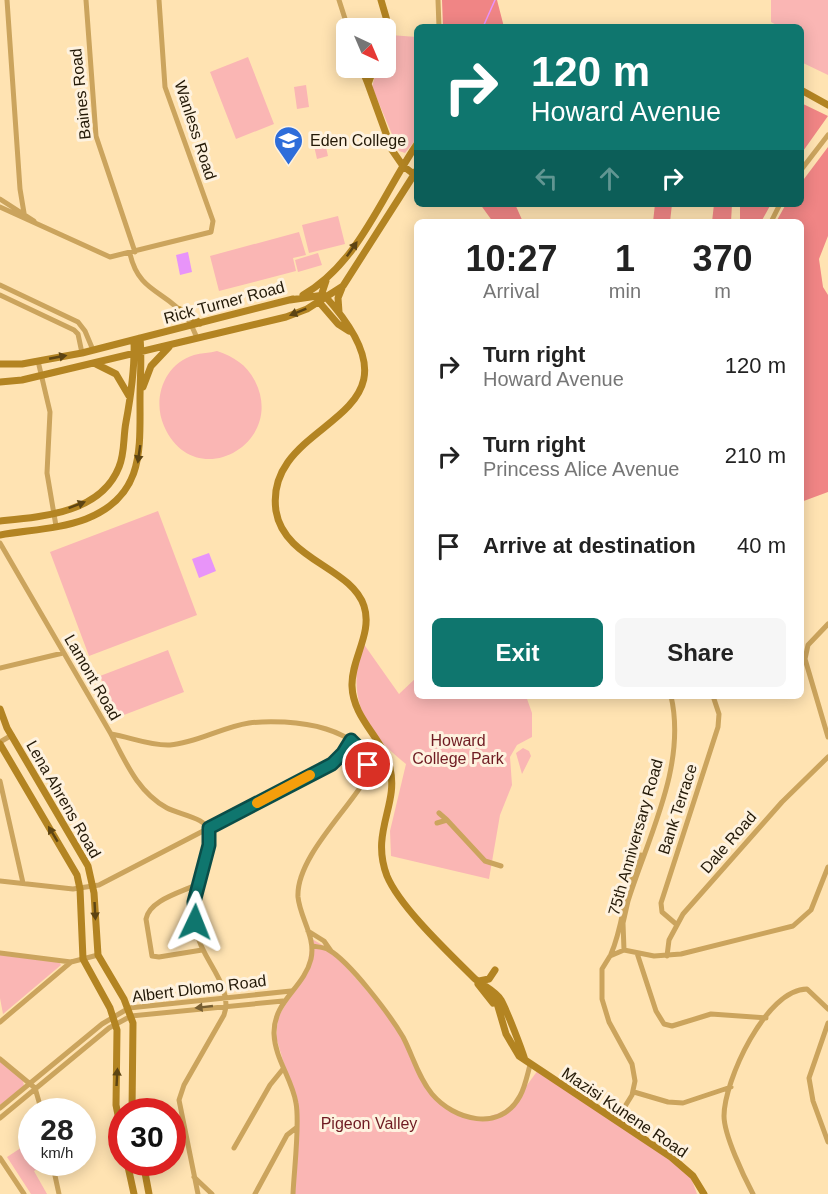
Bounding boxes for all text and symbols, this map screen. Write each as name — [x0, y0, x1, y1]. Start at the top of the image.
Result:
north arrow — [336, 18, 396, 78]
map controls — [336, 18, 396, 78]
street label: Baines Road — [67, 47, 94, 140]
icon: right — [432, 48, 510, 126]
text: 120 m — [531, 48, 650, 95]
street label: Wanless Road — [171, 78, 220, 182]
text: Howard Avenue — [531, 97, 721, 127]
school or university icon: Eden College — [273, 124, 305, 166]
place label: Eden College — [310, 132, 406, 149]
icon: left — [530, 162, 563, 195]
icon: ahead — [593, 162, 626, 195]
icon: right — [656, 162, 689, 195]
text: 10:27 — [465, 238, 557, 279]
text: 1 — [615, 238, 635, 279]
text: 370 — [692, 238, 753, 279]
one-way arrow — [346, 242, 358, 258]
street label: Rick Turner Road — [162, 278, 286, 327]
text: Arrival — [483, 280, 540, 302]
text: min — [609, 280, 641, 302]
text: m — [714, 280, 731, 302]
one-way arrow — [289, 308, 307, 318]
text: Turn right — [483, 342, 585, 367]
icon: right — [432, 350, 465, 383]
one-way arrow — [49, 352, 68, 361]
text: 120 m — [725, 353, 786, 378]
text: Howard Avenue — [483, 368, 624, 390]
text: Turn right — [483, 432, 585, 457]
icon: right — [432, 440, 465, 473]
text: 210 m — [725, 443, 786, 468]
one-way arrow — [134, 444, 144, 463]
text: Princess Alice Avenue — [483, 458, 679, 480]
one-way arrow — [69, 500, 87, 510]
icon: arrive — [432, 530, 465, 563]
text: Arrive at destination — [483, 533, 696, 558]
text: 40 m — [737, 533, 786, 558]
button: Exit — [432, 618, 603, 687]
button: Share — [615, 618, 786, 687]
street label: Lamont Road — [61, 631, 124, 723]
park label: Howard College Park — [412, 732, 505, 767]
street label: Lena Ahrens Road — [23, 738, 104, 861]
pin — [342, 739, 393, 790]
icon: arrive — [351, 748, 384, 781]
street label: 75th Anniversary Road — [605, 757, 666, 917]
street label: Bank Terrace — [655, 762, 700, 856]
street label: Dale Road — [697, 808, 760, 876]
one-way arrow — [48, 826, 59, 842]
position arrow — [163, 890, 227, 954]
one-way arrow — [90, 902, 99, 921]
street label: Albert Dlomo Road — [131, 972, 267, 1005]
one-way arrow — [195, 1002, 214, 1012]
street label: Mazisi Kunene Road — [559, 1064, 691, 1161]
one-way arrow — [112, 1067, 121, 1086]
speed limit sign: 30 — [108, 1098, 186, 1176]
text: 28 — [40, 1113, 74, 1146]
park label: Pigeon Valley — [321, 1115, 417, 1132]
text: km/h — [41, 1144, 73, 1161]

